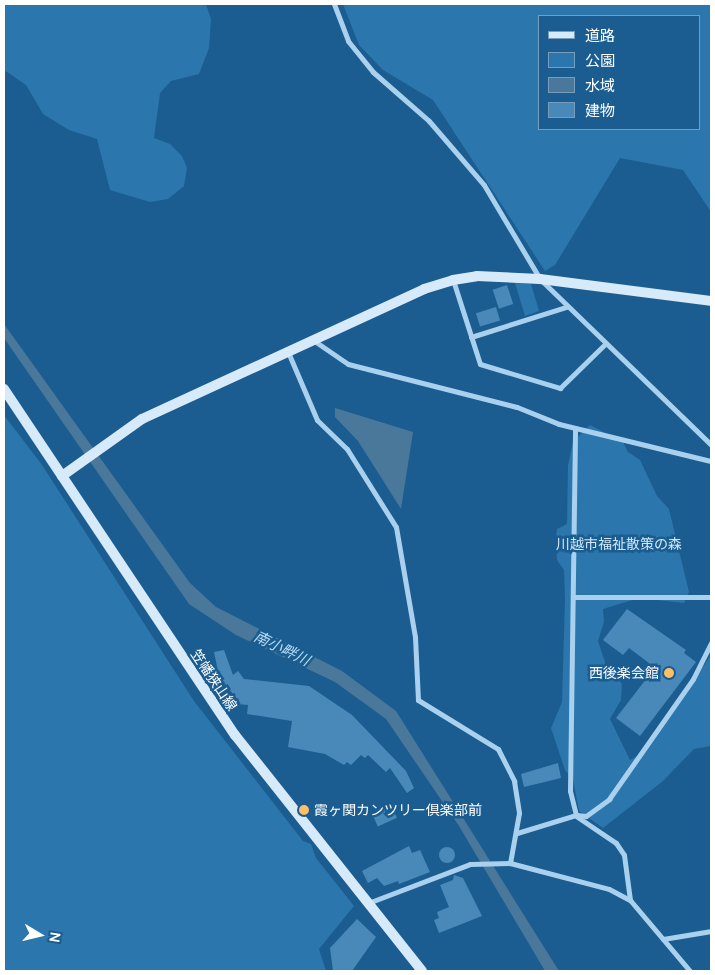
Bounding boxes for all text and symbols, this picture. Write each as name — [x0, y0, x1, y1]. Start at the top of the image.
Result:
legend — [538, 15, 700, 130]
text: 道路 — [585, 25, 615, 46]
text: 公園 — [585, 50, 615, 71]
text: 水域 — [585, 75, 615, 96]
text: 建物 — [585, 100, 615, 121]
park label: 川越市福祉散策の森 — [556, 536, 682, 552]
water label: 南小畔川 — [251, 627, 313, 669]
street label: 笠幡狭山線 — [187, 646, 241, 714]
place label: 西後楽会館 — [589, 665, 659, 681]
marker: 西後楽会館 — [663, 667, 675, 679]
place label: 霞ヶ関カンツリー倶楽部前 — [314, 802, 482, 818]
marker: 霞ヶ関カンツリー倶楽部前 — [298, 804, 310, 816]
north arrow — [15, 910, 65, 960]
text: N — [45, 931, 65, 944]

